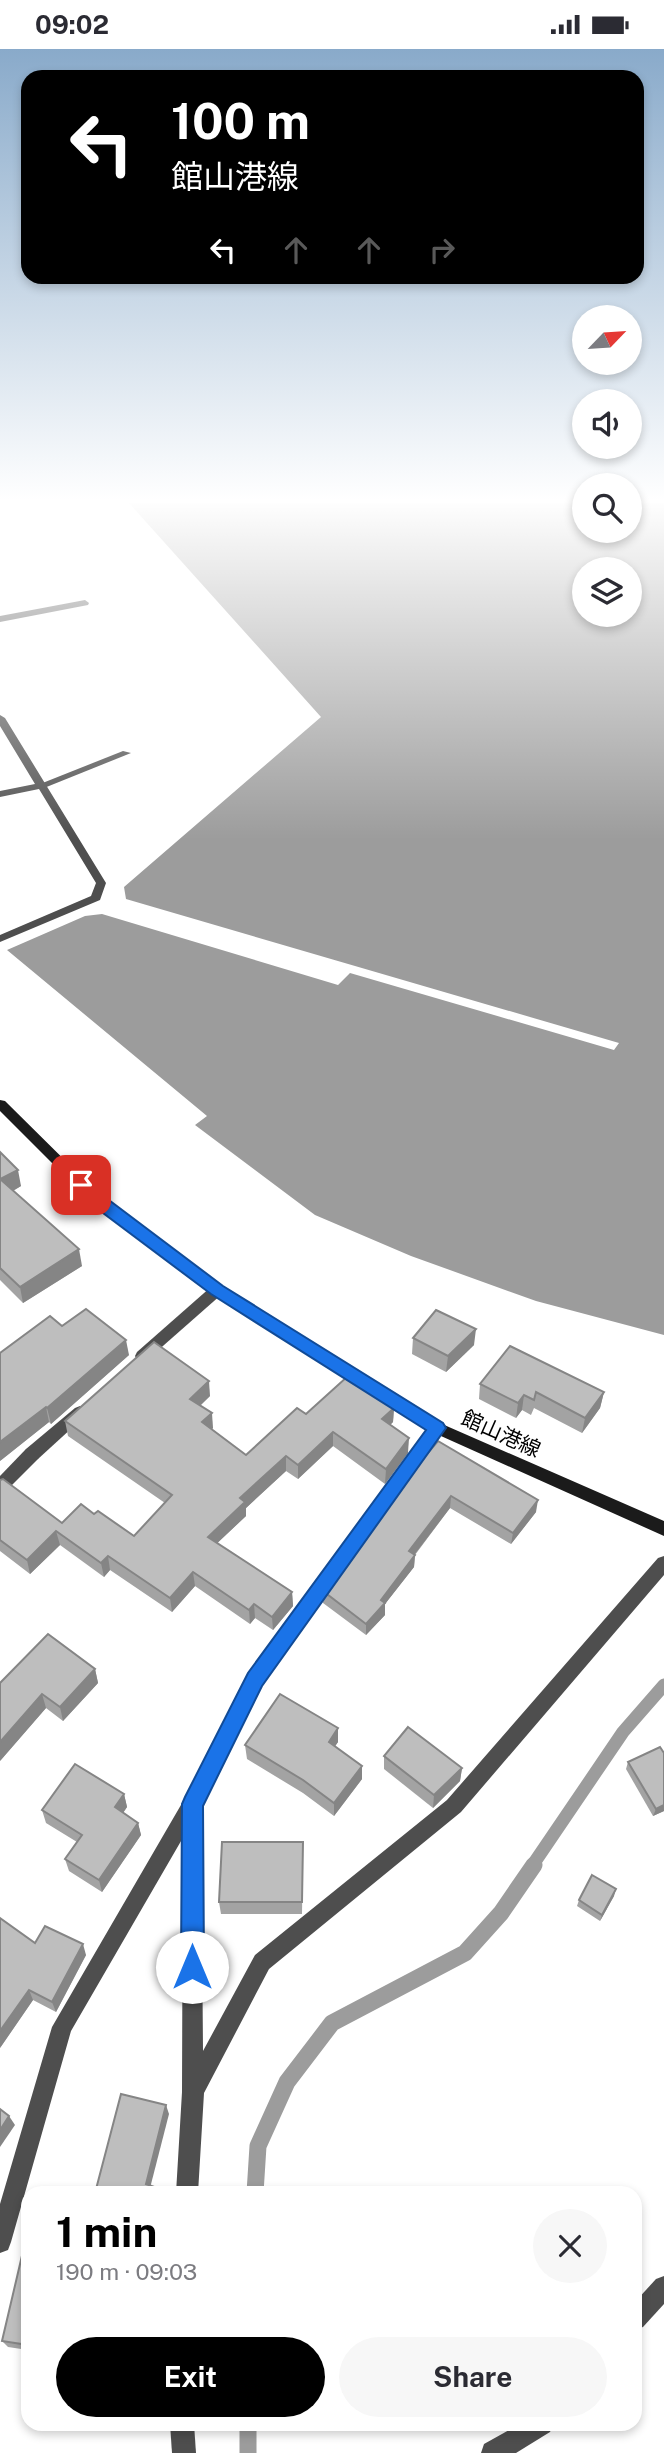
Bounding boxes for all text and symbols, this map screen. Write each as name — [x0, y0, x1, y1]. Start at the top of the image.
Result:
text: 09:02 — [35, 9, 109, 40]
text: 100 m — [171, 92, 310, 150]
icon: left — [56, 98, 147, 189]
text: 館山港線 — [171, 158, 299, 195]
icon: left — [204, 231, 242, 269]
icon: ahead — [277, 231, 315, 269]
icon: ahead — [350, 231, 388, 269]
icon: right — [423, 231, 461, 269]
north arrow — [572, 305, 642, 375]
map controls — [572, 305, 642, 627]
button: sound — [572, 389, 642, 459]
button: search — [572, 473, 642, 543]
button: layers — [572, 557, 642, 627]
pin — [51, 1155, 111, 1215]
icon: arrive — [62, 1166, 100, 1204]
street label: 館山港線 — [458, 1405, 545, 1462]
position arrow — [155, 1930, 229, 2004]
text: 1 min — [56, 2207, 157, 2256]
button: close — [533, 2209, 607, 2283]
text: 190 m · 09:03 — [56, 2258, 197, 2285]
button: Exit — [56, 2337, 325, 2417]
button: Share — [339, 2337, 607, 2417]

